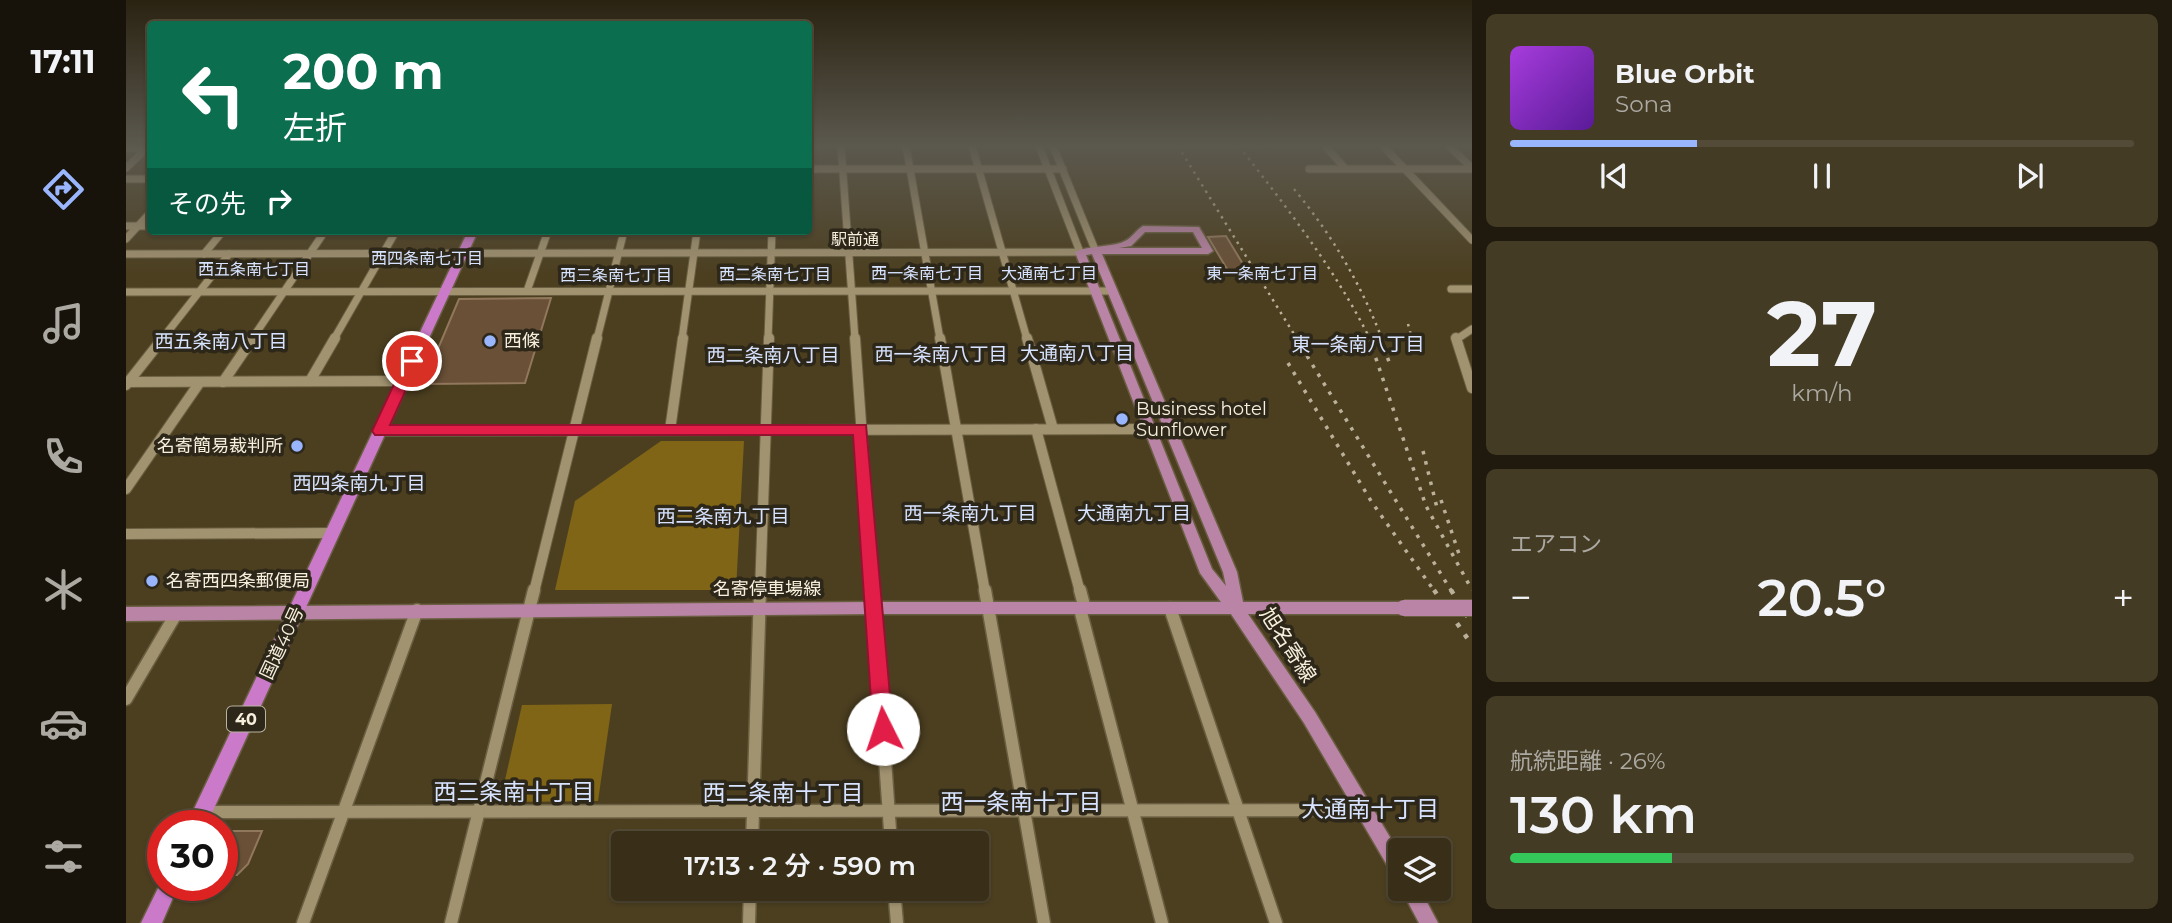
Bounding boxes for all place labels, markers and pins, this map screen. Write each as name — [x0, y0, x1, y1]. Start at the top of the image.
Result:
place label: 西條 — [504, 330, 540, 352]
pin — [382, 331, 442, 391]
marker: 西條 — [482, 333, 498, 349]
place label: Business hotel Sunflower — [1136, 398, 1267, 441]
marker: Business hotel Sunflower — [1114, 411, 1130, 427]
place label: 名寄簡易裁判所 — [157, 435, 283, 457]
marker: 名寄簡易裁判所 — [289, 438, 305, 454]
place label: 名寄西四条郵便局 — [166, 570, 310, 592]
marker: 名寄西四条郵便局 — [144, 573, 160, 589]

